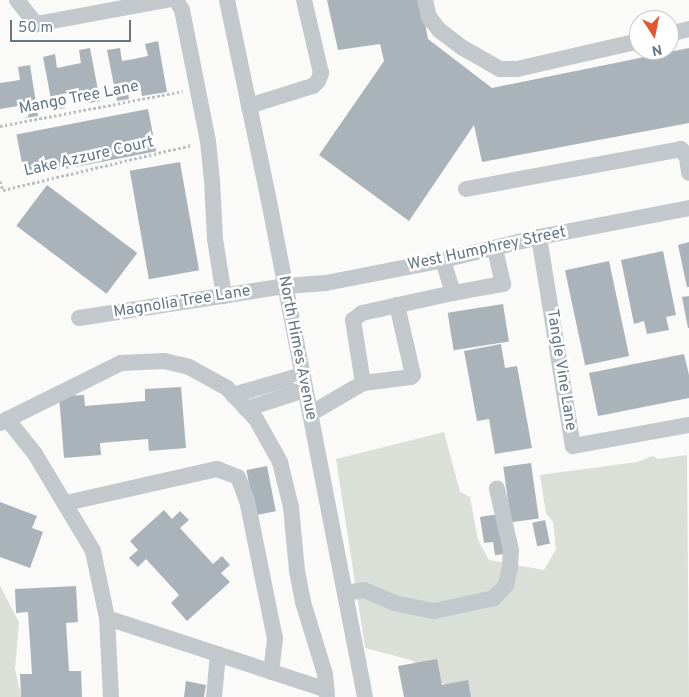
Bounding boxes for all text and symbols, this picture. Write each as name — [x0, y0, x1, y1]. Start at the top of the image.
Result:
scale bar — [12, 10, 134, 42]
north arrow — [629, 10, 679, 60]
text: 50 m — [18, 19, 53, 38]
text: N — [650, 40, 663, 59]
street label: Mango Tree Lane — [17, 77, 141, 119]
street label: Lake Azzure Court — [22, 133, 156, 181]
street label: West Humphrey Street — [406, 223, 568, 275]
street label: North Himes Avenue — [274, 274, 320, 422]
street label: Magnolia Tree Lane — [112, 282, 252, 322]
street label: Tangle Vine Lane — [542, 308, 580, 432]

